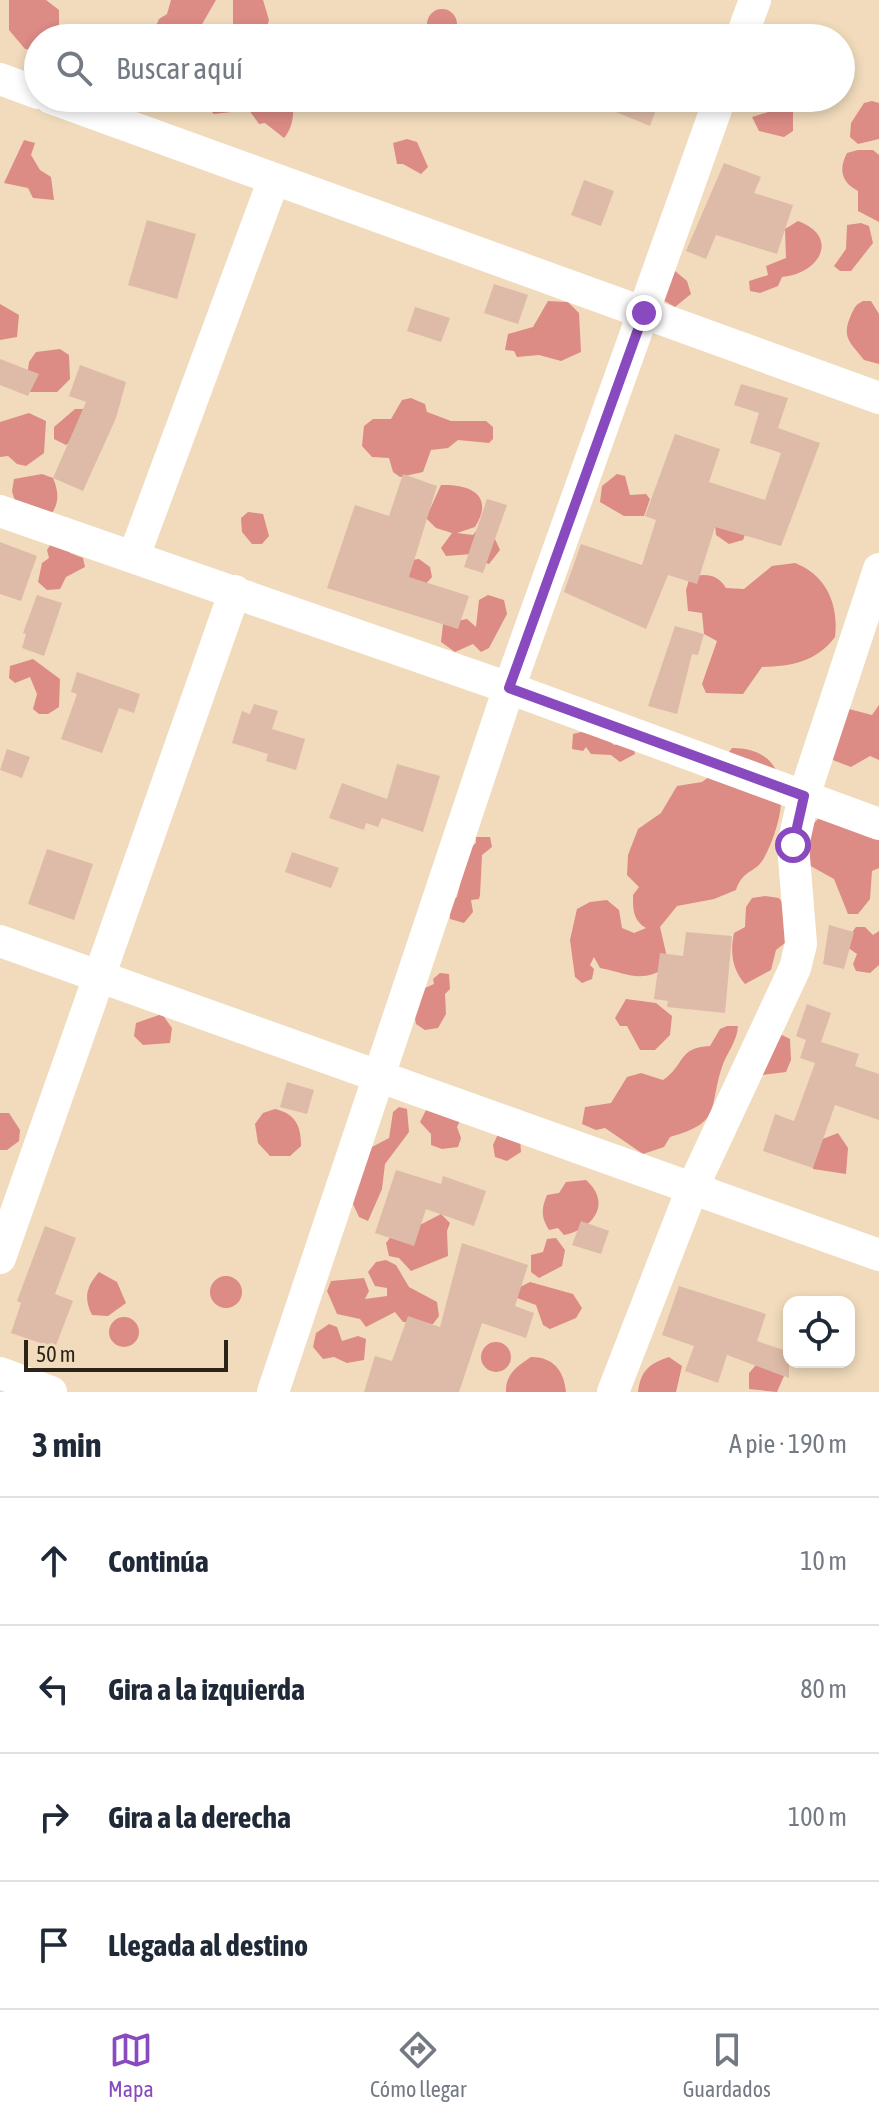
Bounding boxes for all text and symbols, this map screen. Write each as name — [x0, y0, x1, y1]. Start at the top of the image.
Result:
search box — [24, 24, 855, 112]
icon: search — [52, 46, 96, 90]
text: Buscar aquí — [116, 51, 243, 85]
route end — [626, 295, 662, 331]
route start — [775, 827, 811, 863]
map controls — [783, 1296, 855, 1368]
button: locate — [783, 1296, 855, 1368]
scale bar — [24, 1336, 228, 1372]
text: 50 m — [36, 1341, 76, 1367]
text: 3 min — [32, 1425, 101, 1464]
text: A pie · 190 m — [729, 1429, 847, 1459]
icon: ahead — [32, 1539, 76, 1583]
text: Continúa — [108, 1544, 209, 1578]
text: 10 m — [800, 1546, 847, 1576]
icon: left — [32, 1667, 76, 1711]
text: Gira a la izquierda — [108, 1672, 305, 1706]
text: 80 m — [800, 1674, 847, 1704]
icon: right — [32, 1795, 76, 1839]
text: Gira a la derecha — [108, 1800, 291, 1834]
text: 100 m — [788, 1802, 847, 1832]
icon: arrive — [32, 1923, 76, 1967]
text: Llegada al destino — [108, 1928, 308, 1962]
tab: Mapa — [108, 2028, 154, 2102]
tab: Cómo llegar — [370, 2028, 467, 2102]
tab: Guardados — [683, 2028, 771, 2102]

